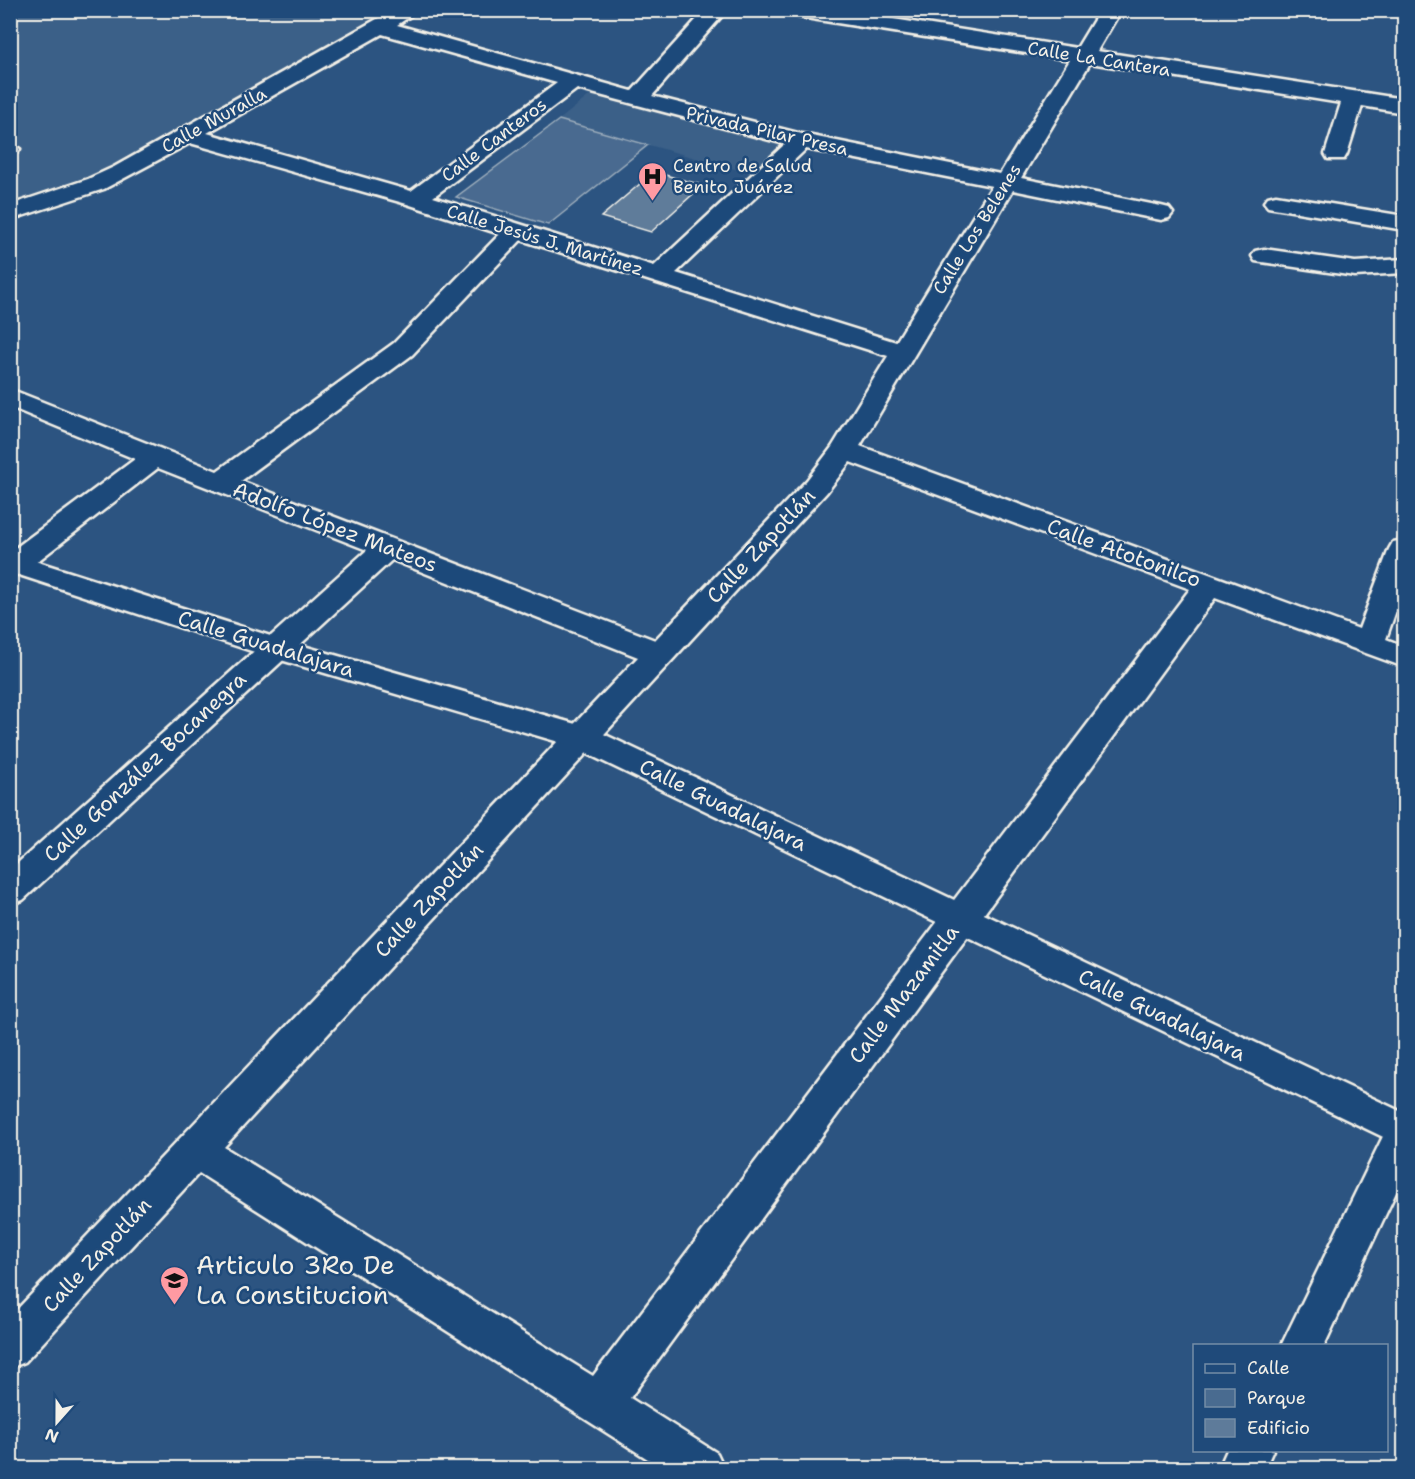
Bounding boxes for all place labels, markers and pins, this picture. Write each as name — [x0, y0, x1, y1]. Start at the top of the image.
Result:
place label: Centro de Salud Benito Juárez — [673, 154, 812, 199]
hospital icon: Centro de Salud Benito Juárez — [636, 160, 668, 202]
place label: Articulo 3Ro De La Constitucion — [196, 1247, 395, 1312]
school or university icon: Articulo 3Ro De La Constitucion — [159, 1264, 191, 1306]

